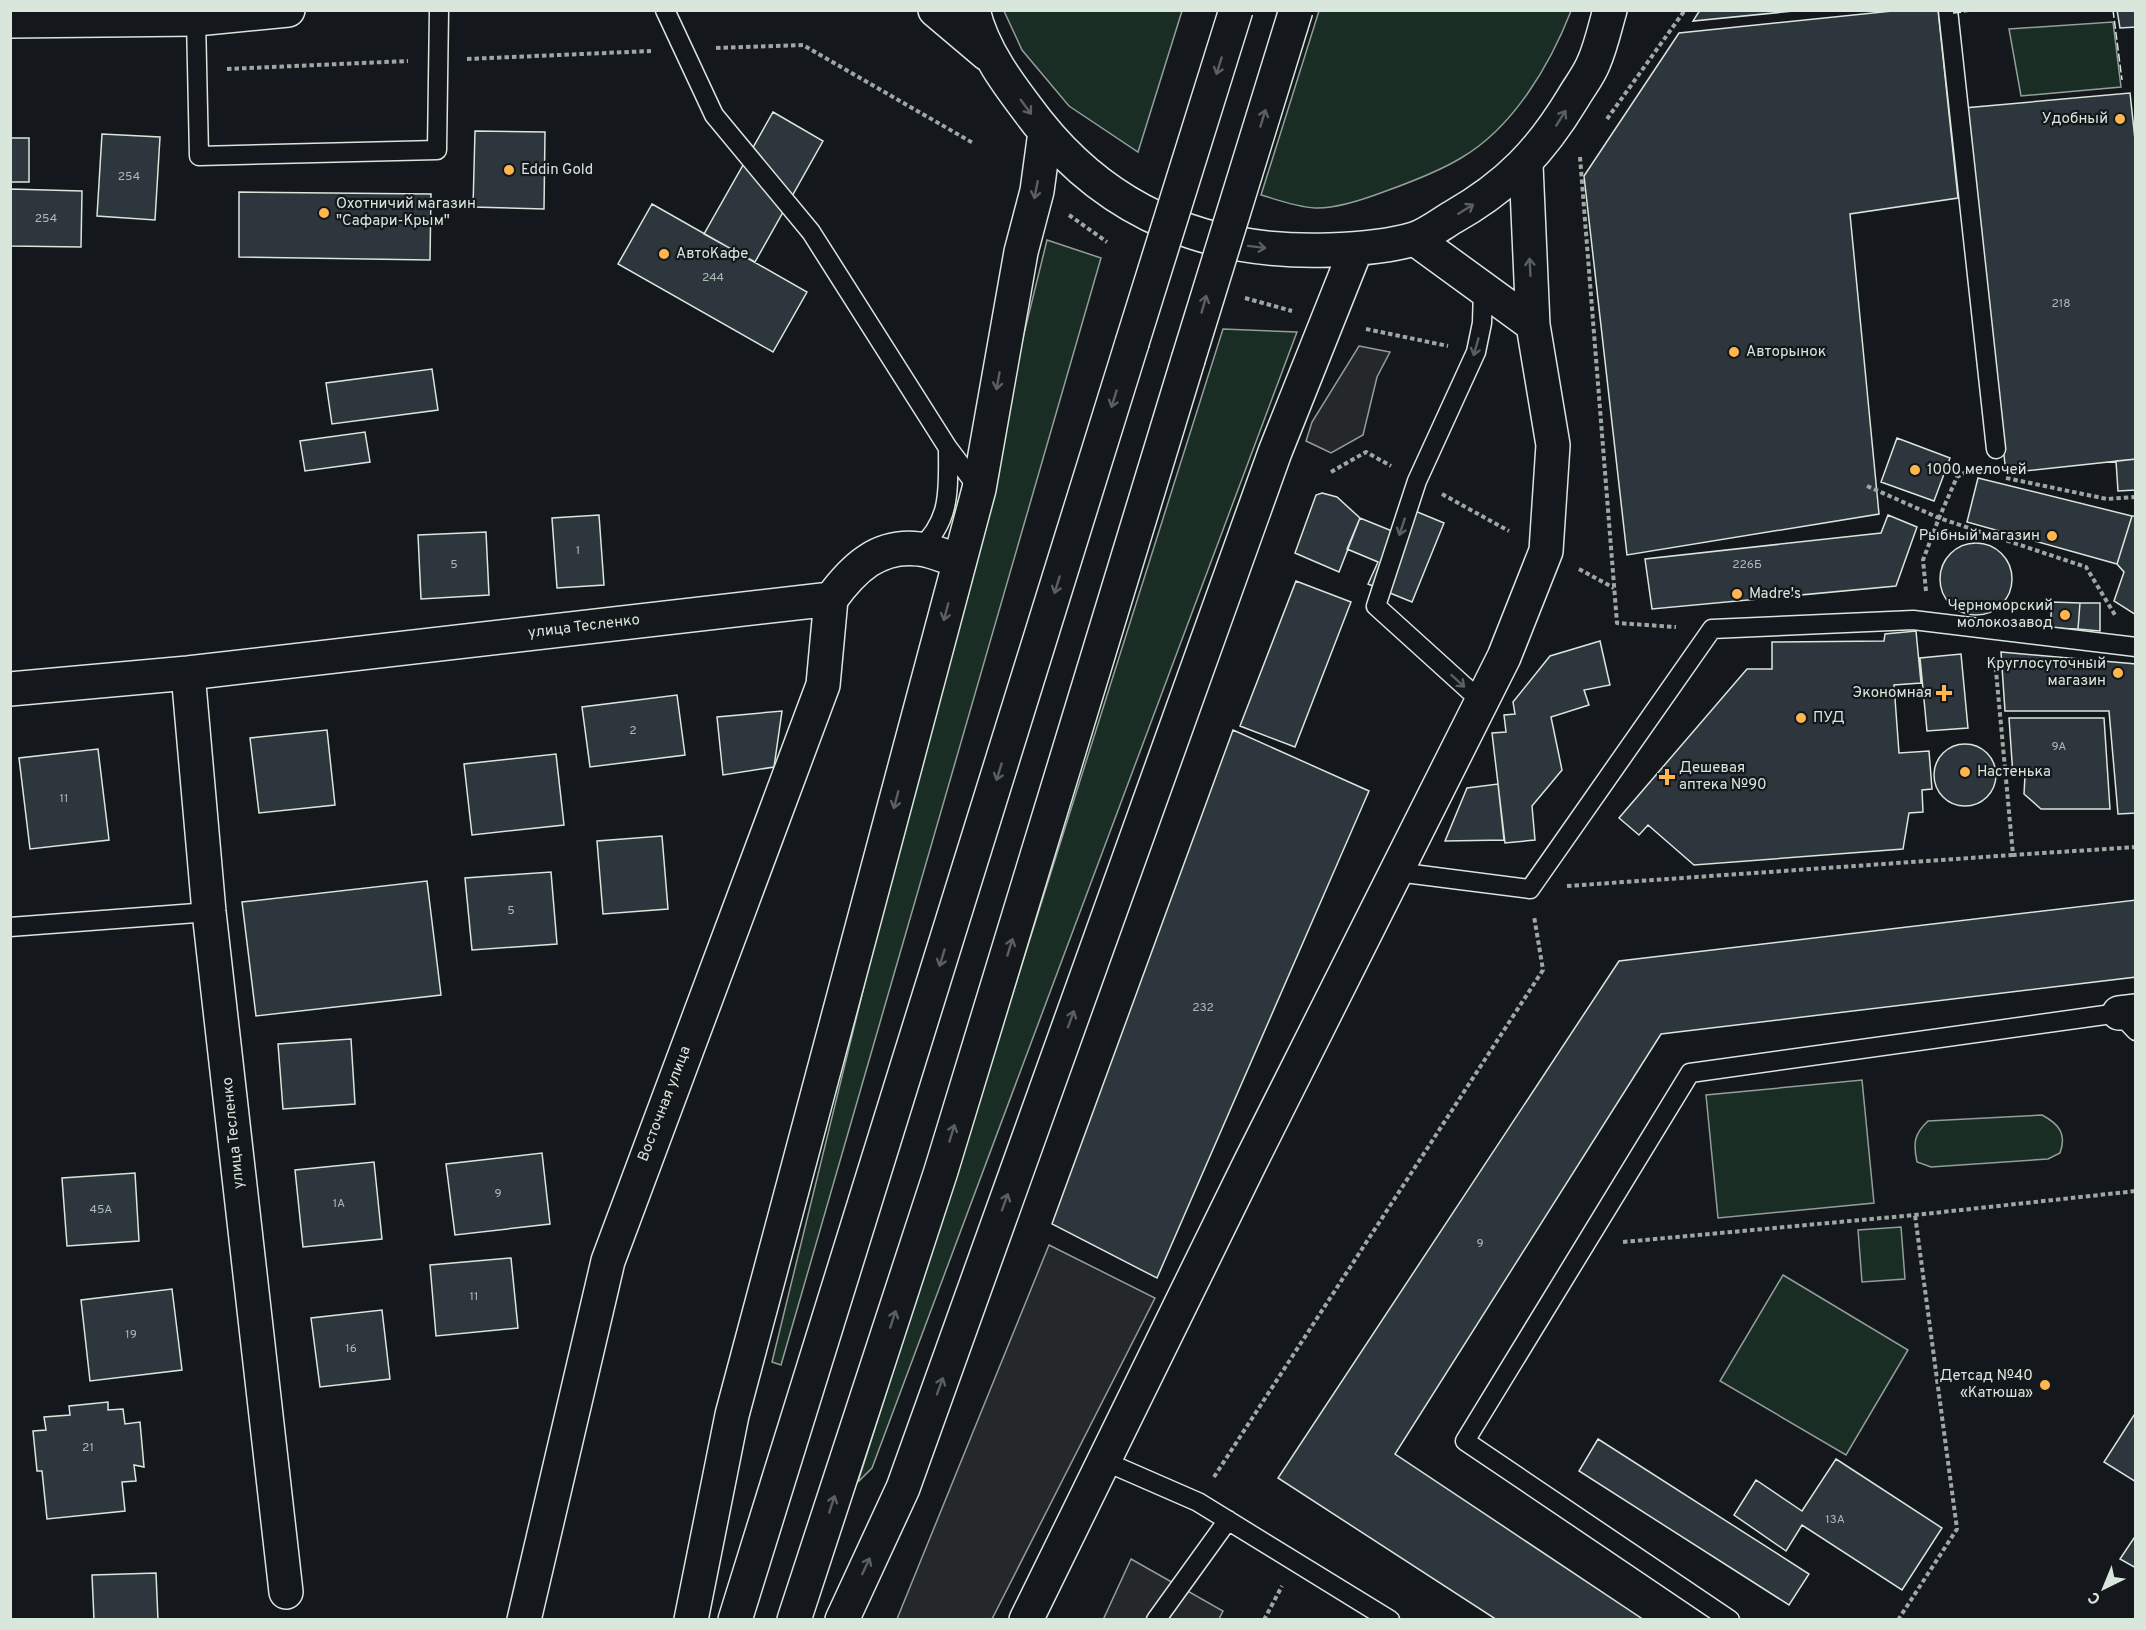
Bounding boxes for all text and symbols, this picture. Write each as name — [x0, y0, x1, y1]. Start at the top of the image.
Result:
one-way arrow — [1213, 56, 1224, 75]
one-way arrow — [1020, 98, 1032, 114]
one-way arrow — [1258, 109, 1269, 128]
one-way arrow — [1555, 110, 1567, 127]
place label: Удобный — [2042, 110, 2108, 129]
marker: Удобный — [2113, 112, 2127, 126]
place label: Eddin Gold — [521, 161, 593, 180]
marker: Eddin Gold — [502, 163, 516, 177]
house number: 254 — [118, 169, 140, 185]
one-way arrow — [1030, 179, 1041, 199]
place label: Охотничий магазин "Сафари-Крым" — [336, 195, 476, 231]
one-way arrow — [1457, 203, 1474, 215]
marker: Охотничий магазин "Сафари-Крым" — [317, 206, 331, 220]
house number: 254 — [35, 211, 57, 227]
one-way arrow — [1247, 242, 1266, 253]
place label: АвтоКафе — [676, 245, 748, 264]
marker: АвтоКафе — [657, 247, 671, 261]
one-way arrow — [1525, 257, 1536, 277]
house number: 244 — [702, 270, 724, 286]
one-way arrow — [1199, 295, 1210, 314]
house number: 218 — [2051, 296, 2071, 312]
one-way arrow — [1470, 337, 1481, 356]
place label: Авторынок — [1746, 343, 1826, 362]
marker: Авторынок — [1727, 345, 1741, 359]
one-way arrow — [992, 370, 1003, 390]
one-way arrow — [1108, 389, 1119, 408]
place label: 1000 мелочей — [1927, 461, 2027, 480]
marker: 1000 мелочей — [1908, 463, 1922, 477]
one-way arrow — [1396, 517, 1407, 536]
place label: Рыбный магазин — [1919, 527, 2040, 546]
marker: Рыбный магазин — [2045, 529, 2059, 543]
house number: 1 — [576, 543, 580, 559]
house number: 5 — [450, 557, 458, 573]
house number: 226Б — [1732, 557, 1762, 573]
one-way arrow — [1051, 576, 1062, 595]
place label: Madre's — [1749, 585, 1801, 604]
marker: Madre's — [1730, 587, 1744, 601]
place label: Черноморский молокозавод — [1948, 597, 2053, 633]
one-way arrow — [939, 602, 951, 621]
marker: Черноморский молокозавод — [2058, 608, 2072, 622]
street label: улица Тесленко — [527, 611, 641, 643]
place label: Круглосуточный магазин — [1986, 655, 2106, 691]
marker: Круглосуточный магазин — [2111, 666, 2125, 680]
one-way arrow — [1451, 674, 1466, 688]
place label: Экономная — [1853, 684, 1932, 703]
marker: Экономная — [1937, 686, 1951, 700]
place label: ПУД — [1813, 709, 1845, 728]
marker: ПУД — [1794, 711, 1808, 725]
house number: 2 — [629, 723, 637, 739]
house number: 9А — [2052, 739, 2066, 755]
place label: Дешевая аптека №90 — [1679, 759, 1767, 795]
one-way arrow — [993, 762, 1004, 781]
place label: Настенька — [1977, 763, 2051, 782]
marker: Настенька — [1958, 765, 1972, 779]
marker: Дешевая аптека №90 — [1660, 770, 1674, 784]
one-way arrow — [889, 790, 901, 809]
house number: 11 — [60, 791, 68, 807]
house number: 5 — [507, 903, 515, 919]
one-way arrow — [1005, 938, 1016, 957]
one-way arrow — [936, 948, 947, 967]
house number: 232 — [1192, 1000, 1214, 1016]
one-way arrow — [1067, 1010, 1078, 1029]
street label: Восточная улица — [634, 1044, 696, 1164]
street label: улица Тесленко — [219, 1076, 249, 1190]
one-way arrow — [948, 1124, 959, 1143]
house number: 9 — [494, 1186, 502, 1202]
one-way arrow — [1001, 1194, 1012, 1212]
house number: 1А — [333, 1196, 345, 1212]
house number: 45А — [90, 1202, 112, 1218]
house number: 9 — [1476, 1236, 1484, 1252]
house number: 11 — [470, 1289, 478, 1305]
one-way arrow — [888, 1310, 899, 1329]
house number: 19 — [125, 1327, 137, 1343]
house number: 16 — [345, 1341, 357, 1357]
place label: Детсад №40 «Катюша» — [1940, 1367, 2033, 1403]
one-way arrow — [935, 1377, 946, 1396]
marker: Детсад №40 «Катюша» — [2038, 1378, 2052, 1392]
house number: 21 — [82, 1440, 94, 1456]
one-way arrow — [827, 1495, 838, 1514]
house number: 13А — [1825, 1512, 1845, 1528]
one-way arrow — [861, 1558, 873, 1576]
north arrow — [2074, 1558, 2134, 1618]
text: С — [2085, 1587, 2106, 1608]

